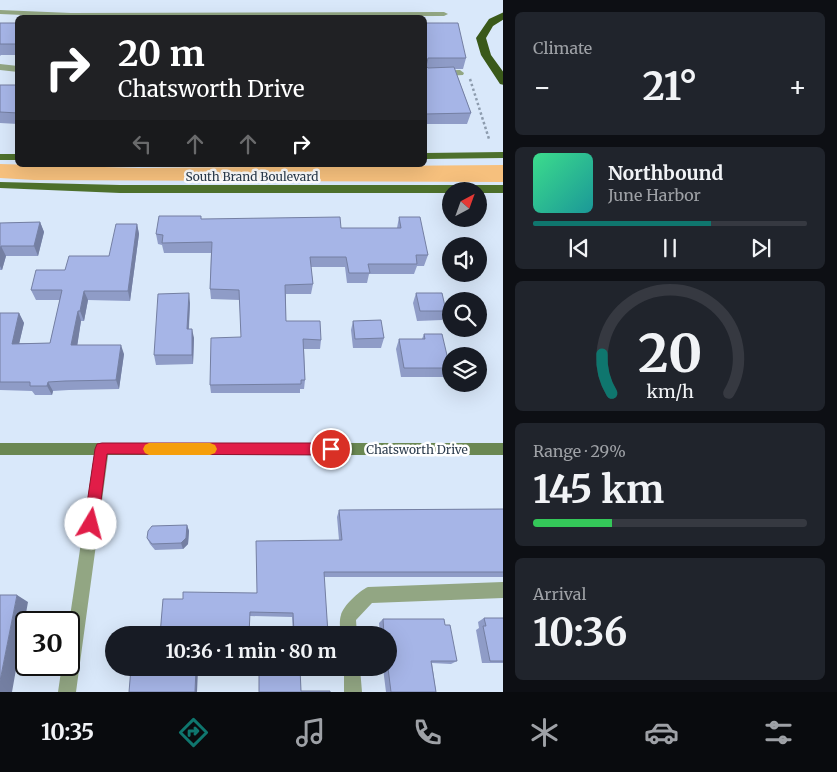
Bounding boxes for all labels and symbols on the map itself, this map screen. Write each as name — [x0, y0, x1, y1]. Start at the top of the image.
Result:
street label: South Brand Boulevard — [185, 169, 319, 184]
north arrow — [442, 182, 488, 228]
pin — [310, 428, 352, 470]
street label: Chatsworth Drive — [366, 442, 468, 457]
position arrow — [64, 497, 116, 549]
speed limit sign: 30 — [15, 611, 80, 676]

